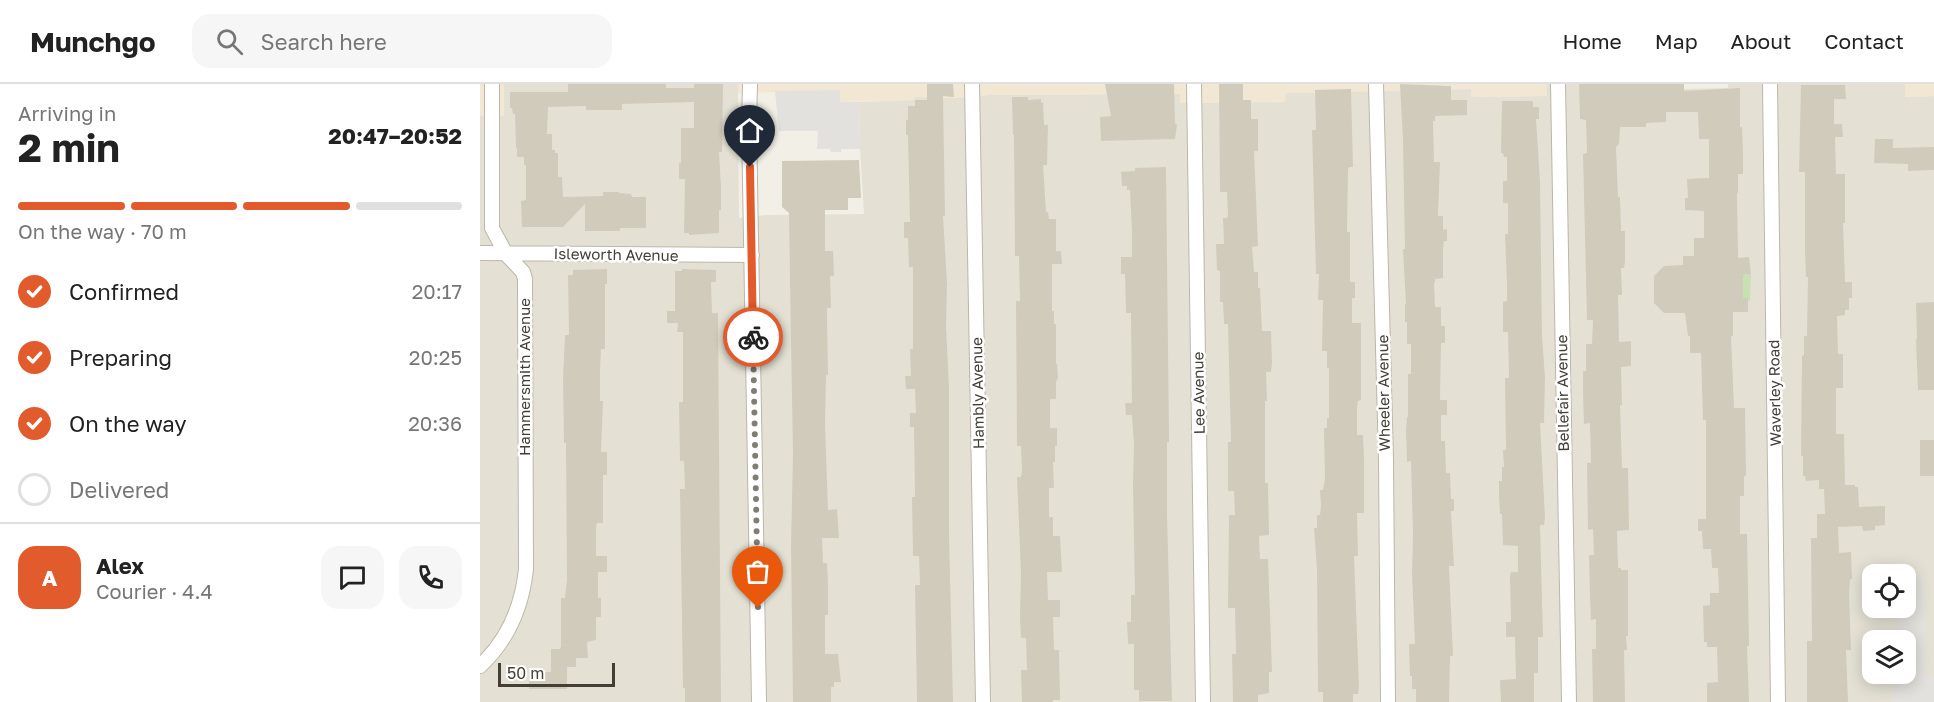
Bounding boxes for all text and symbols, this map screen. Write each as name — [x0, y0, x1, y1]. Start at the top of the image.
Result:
search box — [192, 14, 612, 68]
text: Munchgo — [30, 25, 156, 58]
icon: search — [213, 25, 246, 58]
text: Search here — [261, 28, 387, 55]
text: Home — [1562, 28, 1622, 54]
text: Map — [1655, 28, 1698, 54]
text: About — [1731, 28, 1791, 54]
text: Contact — [1824, 28, 1904, 54]
text: Arriving in — [18, 101, 116, 125]
pin — [724, 105, 775, 167]
icon: home — [733, 114, 766, 147]
text: 20:47–20:52 — [328, 122, 462, 149]
text: 2 min — [18, 124, 120, 171]
text: On the way · 70 m — [18, 219, 187, 243]
street label: Isleworth Avenue — [553, 244, 679, 264]
icon: check — [18, 275, 51, 308]
text: Confirmed — [69, 278, 179, 305]
text: 20:17 — [412, 279, 462, 303]
street label: Hammersmith Avenue — [515, 298, 533, 456]
courier — [723, 307, 783, 367]
icon: bike — [737, 321, 770, 354]
street label: Wheeler Avenue — [1373, 334, 1393, 452]
street label: Bellefair Avenue — [1552, 334, 1572, 452]
street label: Hambly Avenue — [967, 337, 987, 449]
street label: Waverley Road — [1764, 340, 1784, 446]
icon: check — [18, 341, 51, 374]
text: Preparing — [69, 344, 172, 371]
text: 20:25 — [409, 345, 462, 369]
street label: Lee Avenue — [1188, 351, 1208, 434]
icon: check — [18, 407, 51, 440]
text: On the way — [69, 410, 187, 437]
text: 20:36 — [408, 411, 462, 435]
text: Delivered — [69, 476, 169, 503]
button: chat — [321, 546, 384, 609]
button: phone — [399, 546, 462, 609]
pin — [732, 546, 783, 608]
text: Alex — [96, 552, 144, 579]
icon: bag — [741, 555, 774, 588]
text: A — [42, 564, 57, 591]
map controls — [1862, 564, 1916, 684]
button: locate — [1862, 564, 1916, 618]
text: Courier · 4.4 — [96, 579, 213, 603]
button: layers — [1862, 630, 1916, 684]
scale bar — [498, 660, 615, 688]
text: 50 m — [507, 663, 544, 683]

